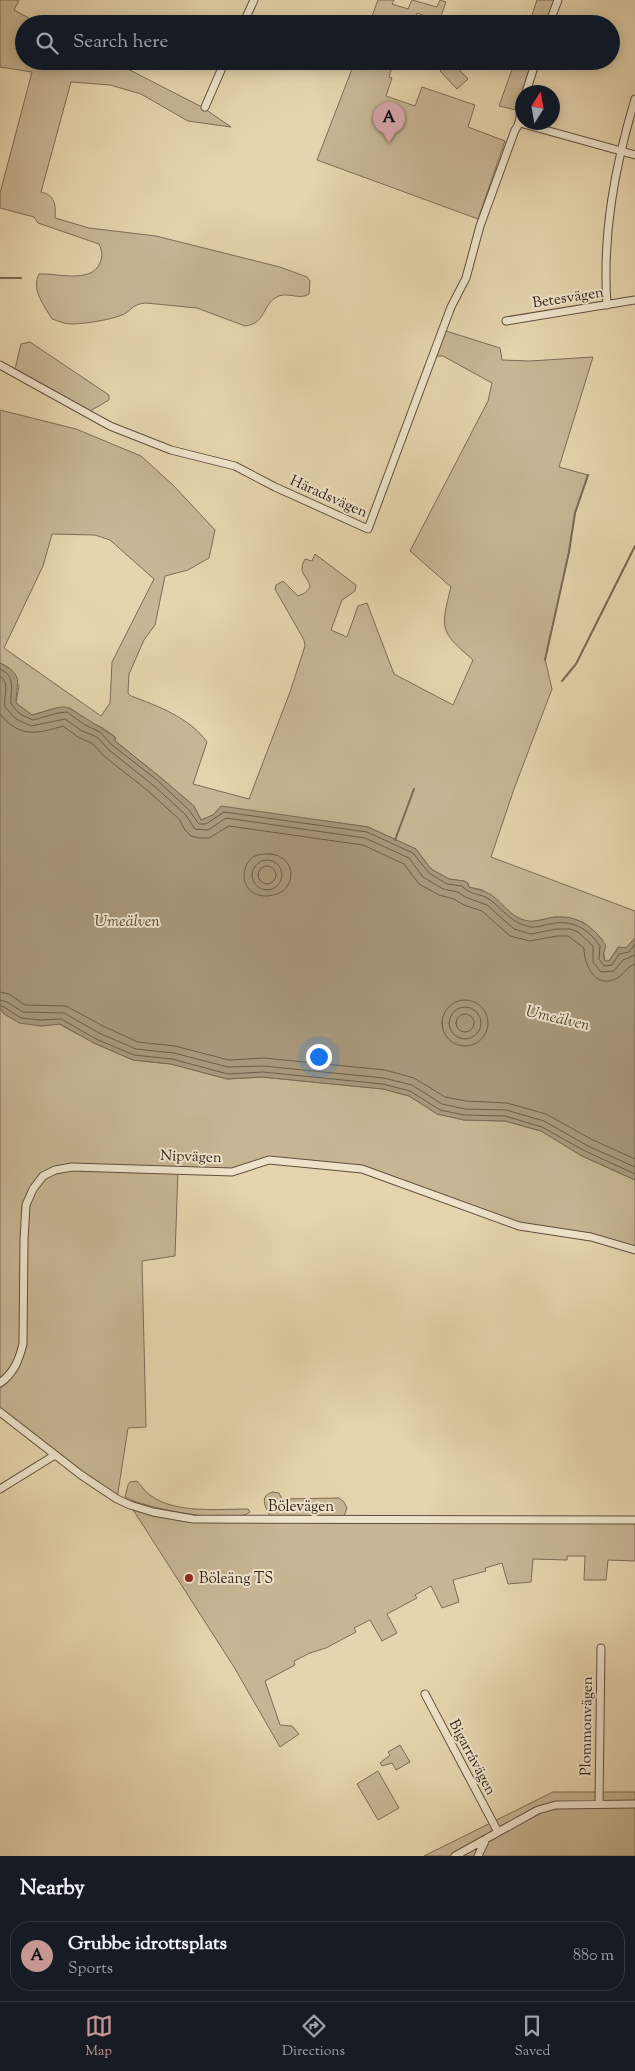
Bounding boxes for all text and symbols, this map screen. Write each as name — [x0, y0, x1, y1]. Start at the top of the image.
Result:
search box — [15, 15, 620, 70]
icon: search — [33, 29, 61, 57]
text: Search here — [73, 29, 168, 56]
north arrow — [515, 85, 560, 130]
pin: A — [373, 102, 405, 143]
street label: Betesvägen — [531, 282, 606, 314]
street label: Häradsvägen — [286, 471, 371, 524]
water label: Umeälven — [94, 911, 160, 934]
water label: Umeälven — [523, 1001, 592, 1038]
your location — [306, 1044, 332, 1070]
street label: Nipvägen — [160, 1146, 222, 1169]
street label: Bölevägen — [268, 1497, 334, 1518]
place label: Böleäng TS — [199, 1569, 273, 1590]
marker: Böleäng TS — [183, 1572, 195, 1584]
street label: Plommonvägen — [576, 1676, 599, 1776]
street label: Bigarråvägen — [443, 1716, 501, 1800]
text: Nearby — [20, 1874, 85, 1904]
text: Grubbe idrottsplats — [68, 1931, 227, 1958]
text: A — [31, 1945, 44, 1968]
text: 880 m — [573, 1945, 614, 1968]
text: Sports — [68, 1958, 113, 1981]
tab: Map — [85, 2012, 113, 2062]
tab: Directions — [282, 2012, 345, 2062]
tab: Saved — [514, 2012, 550, 2062]

